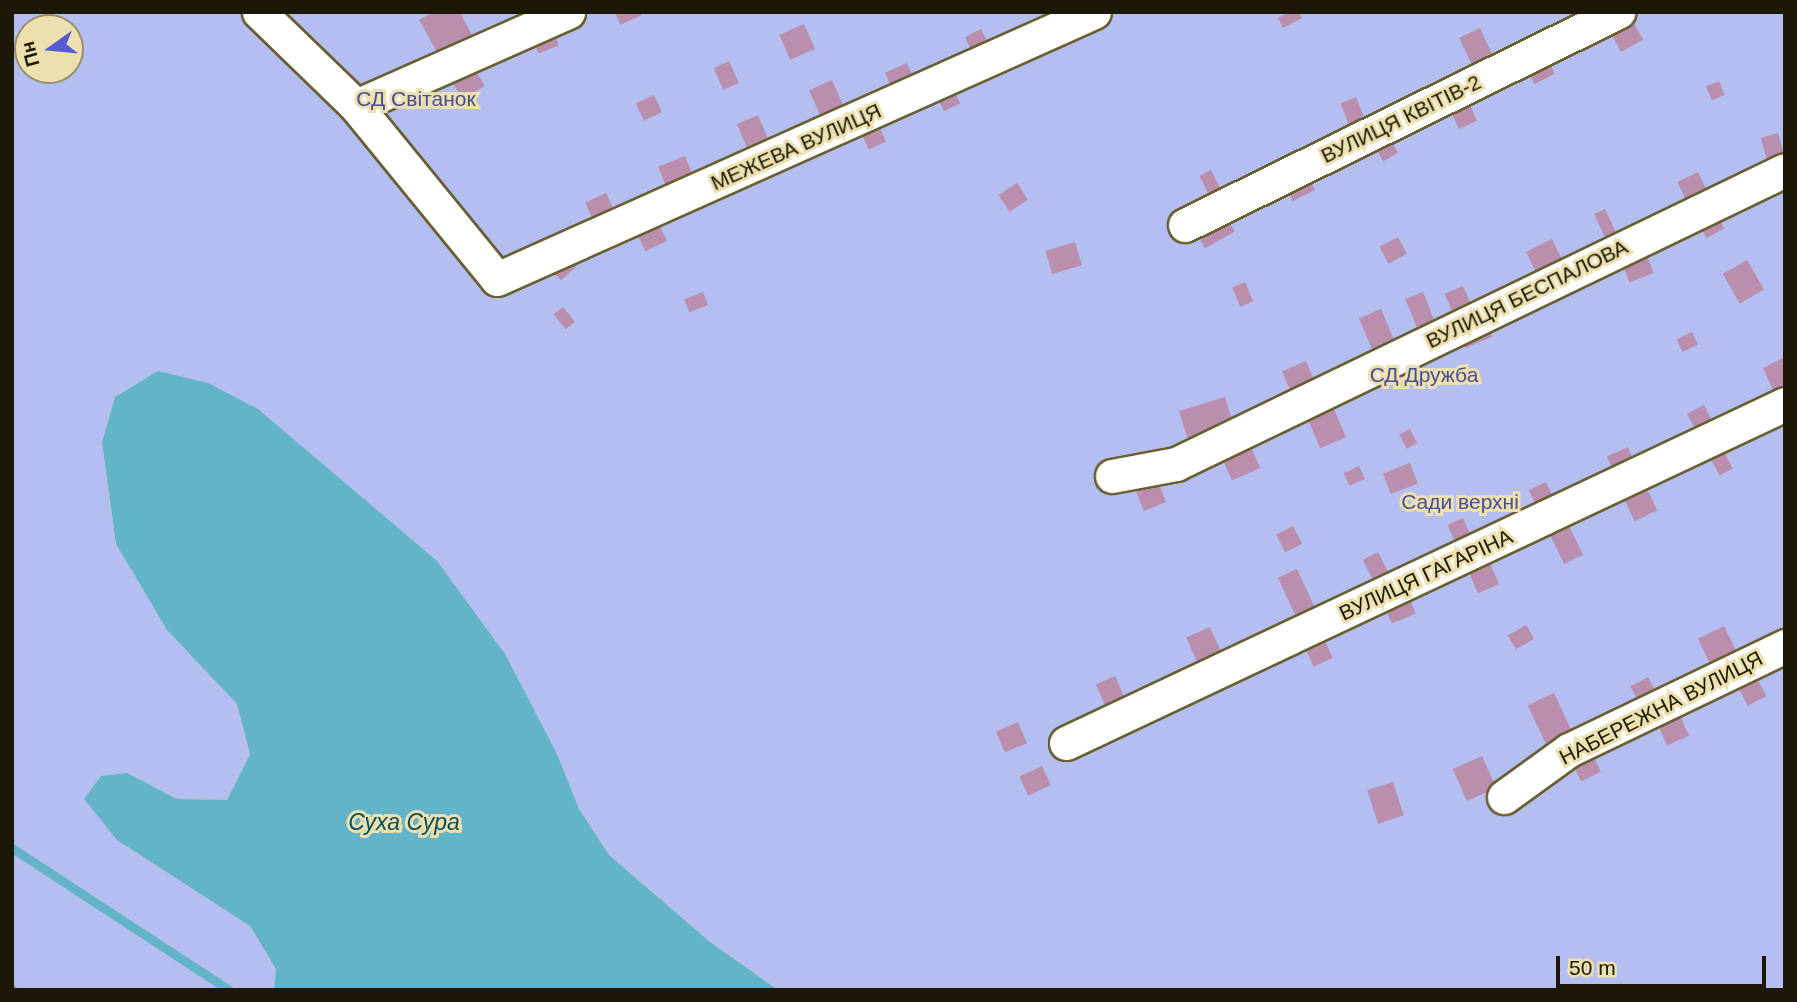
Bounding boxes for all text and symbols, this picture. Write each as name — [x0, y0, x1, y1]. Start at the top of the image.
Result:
north arrow — [14, 14, 84, 84]
text: Пн — [17, 39, 44, 69]
street label: ВУЛИЦЯ КВІТІВ-2 — [1317, 69, 1485, 169]
park label: СД Світанок — [356, 86, 476, 112]
street label: МЕЖЕВА ВУЛИЦЯ — [707, 98, 885, 196]
street label: ВУЛИЦЯ БЕСПАЛОВА — [1422, 234, 1632, 354]
park label: СД Дружба — [1370, 362, 1478, 388]
park label: Сади верхні — [1401, 489, 1519, 515]
street label: ВУЛИЦЯ ГАГАРІНА — [1335, 524, 1517, 626]
street label: НАБЕРЕЖНА ВУЛИЦЯ — [1555, 646, 1767, 770]
water label: Суха Сура — [348, 808, 460, 836]
scale bar — [1559, 942, 1769, 986]
text: 50 m — [1569, 956, 1616, 979]

